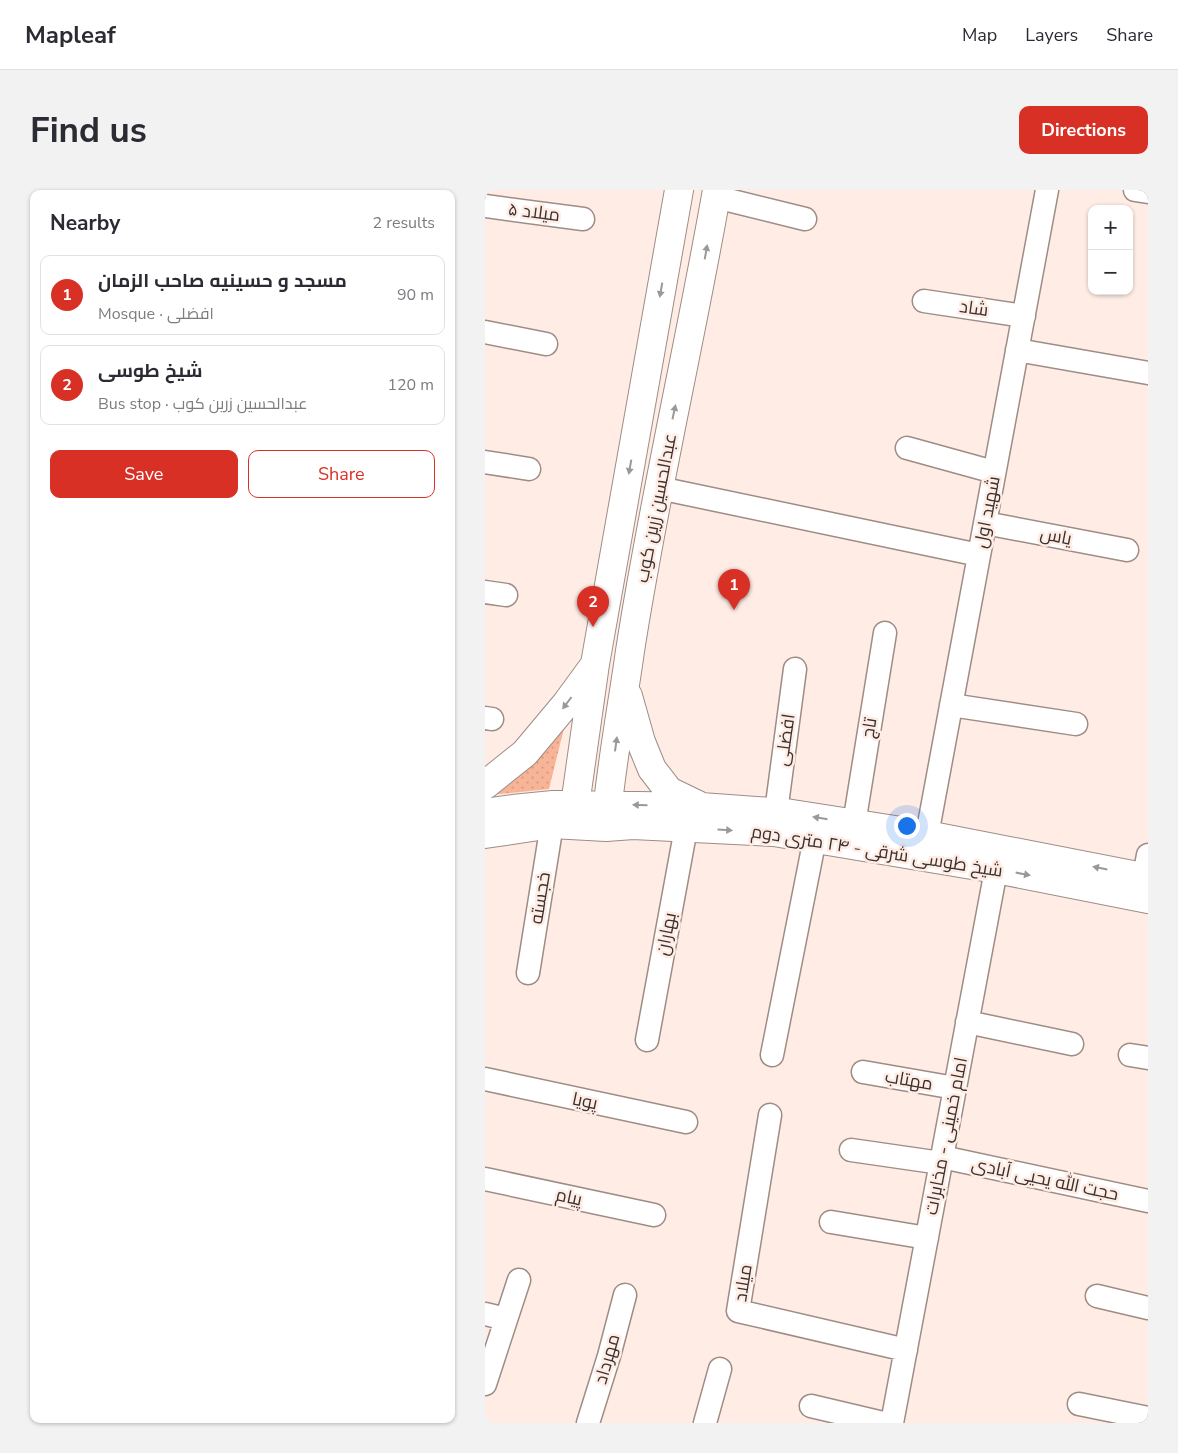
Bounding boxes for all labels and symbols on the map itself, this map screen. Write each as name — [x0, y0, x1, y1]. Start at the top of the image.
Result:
street label: میلاد ۵ — [507, 197, 561, 227]
one-way arrow — [702, 244, 710, 260]
one-way arrow — [656, 282, 664, 298]
street label: شاد — [958, 294, 990, 322]
one-way arrow — [671, 403, 679, 419]
street label: عبدالحسین زرین کوب — [630, 431, 682, 585]
one-way arrow — [626, 459, 634, 475]
street label: شهید اول — [968, 474, 1006, 550]
street label: یاس — [1038, 521, 1074, 551]
pin: 1 — [718, 569, 750, 610]
pin: 2 — [577, 586, 609, 627]
one-way arrow — [561, 696, 572, 709]
street label: افضلی — [769, 712, 801, 768]
street label: تاج — [856, 716, 882, 740]
one-way arrow — [613, 736, 621, 752]
one-way arrow — [632, 801, 648, 809]
your location — [894, 813, 920, 839]
one-way arrow — [811, 814, 827, 822]
street label: شیخ طوسی شرقی - ۲۴ متری دوم — [750, 819, 1004, 883]
one-way arrow — [717, 826, 733, 834]
one-way arrow — [1093, 864, 1108, 872]
street label: خجسته — [524, 870, 556, 926]
one-way arrow — [1016, 870, 1031, 878]
street label: بهاران — [650, 910, 682, 958]
street label: امام خمینی - مخابرات — [919, 1055, 973, 1217]
street label: مهتاب — [883, 1064, 935, 1096]
street label: پویا — [570, 1087, 600, 1115]
street label: حجت الله یحیی آبادی — [969, 1152, 1121, 1206]
street label: پیام — [553, 1182, 585, 1212]
street label: میلاد — [728, 1263, 758, 1303]
street label: مهرداد — [588, 1331, 626, 1387]

